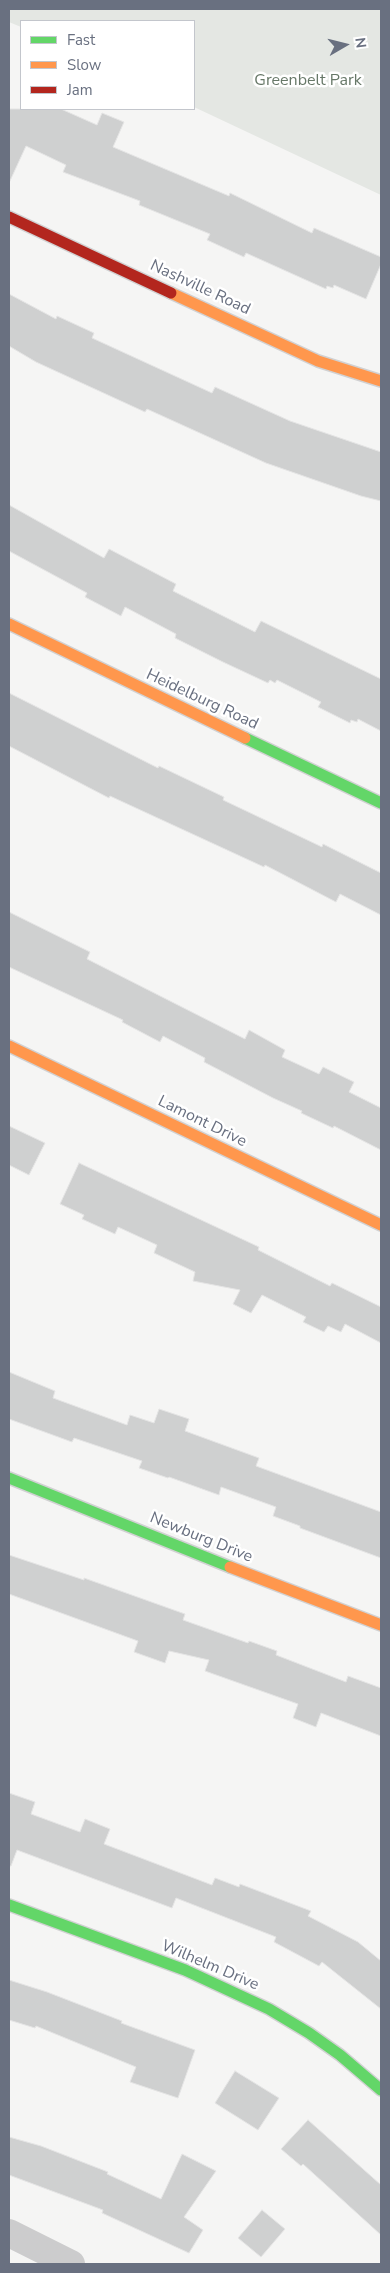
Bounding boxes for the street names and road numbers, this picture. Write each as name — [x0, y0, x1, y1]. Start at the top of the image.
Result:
street label: Nashville Road — [147, 256, 253, 320]
street label: Heidelburg Road — [143, 666, 261, 734]
street label: Lamont Drive — [154, 1092, 250, 1152]
street label: Newburg Drive — [147, 1509, 255, 1567]
street label: Wilhelm Drive — [158, 1937, 262, 1995]

